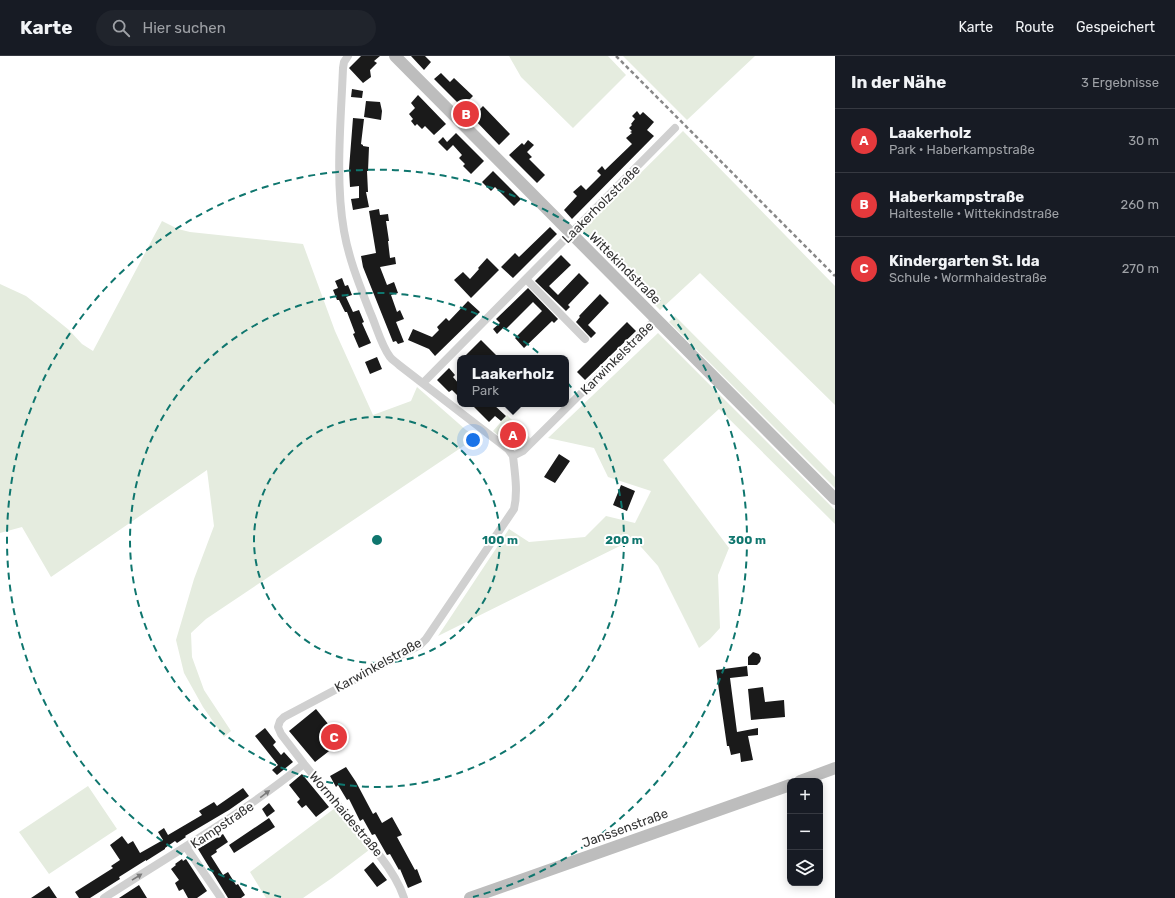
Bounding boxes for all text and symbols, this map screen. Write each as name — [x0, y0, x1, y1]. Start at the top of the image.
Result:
search box — [96, 10, 376, 46]
text: Karte — [20, 16, 72, 39]
icon: search — [110, 17, 132, 39]
text: Hier suchen — [142, 19, 226, 37]
text: Karte — [958, 19, 993, 36]
text: Route — [1015, 19, 1054, 36]
text: Gespeichert — [1076, 19, 1155, 36]
text: In der Nähe — [851, 72, 946, 92]
text: 3 Ergebnisse — [1081, 75, 1159, 90]
pin: B — [453, 99, 479, 129]
text: Laakerholz — [889, 124, 971, 142]
text: A — [859, 133, 869, 148]
text: 30 m — [1128, 133, 1159, 148]
text: Park · Haberkampstraße — [889, 142, 1035, 157]
street label: Laakerholzstraße — [559, 162, 643, 246]
text: Haberkampstraße — [889, 188, 1024, 206]
text: B — [859, 197, 869, 212]
text: 260 m — [1121, 197, 1159, 212]
text: Haltestelle · Wittekindstraße — [889, 206, 1059, 221]
street label: Wittekindstraße — [586, 229, 664, 307]
text: Kindergarten St. Ida — [889, 252, 1040, 270]
text: C — [859, 261, 869, 276]
text: 270 m — [1122, 261, 1159, 276]
text: Schule · Wormhaidestraße — [889, 270, 1047, 285]
street label: Karwinkelstraße — [577, 318, 657, 398]
popup — [457, 355, 569, 407]
text: Laakerholz — [472, 365, 554, 383]
text: Park — [472, 383, 499, 398]
pin: A — [500, 420, 526, 450]
your location — [463, 430, 483, 450]
centre of rings — [370, 533, 384, 547]
text: 100 m — [482, 533, 518, 547]
text: 200 m — [605, 533, 643, 547]
text: 300 m — [728, 533, 766, 547]
street label: Karwinkelstraße — [332, 635, 424, 695]
pin: C — [321, 722, 347, 752]
street label: Wormhaidestraße — [306, 769, 386, 859]
map controls — [787, 778, 823, 886]
button: + — [787, 778, 823, 814]
one-way arrow — [260, 790, 271, 799]
street label: Kampstraße — [188, 798, 256, 852]
street label: Janssenstraße — [580, 806, 670, 850]
button: − — [787, 814, 823, 850]
button: layers — [787, 850, 823, 886]
one-way arrow — [132, 873, 142, 881]

